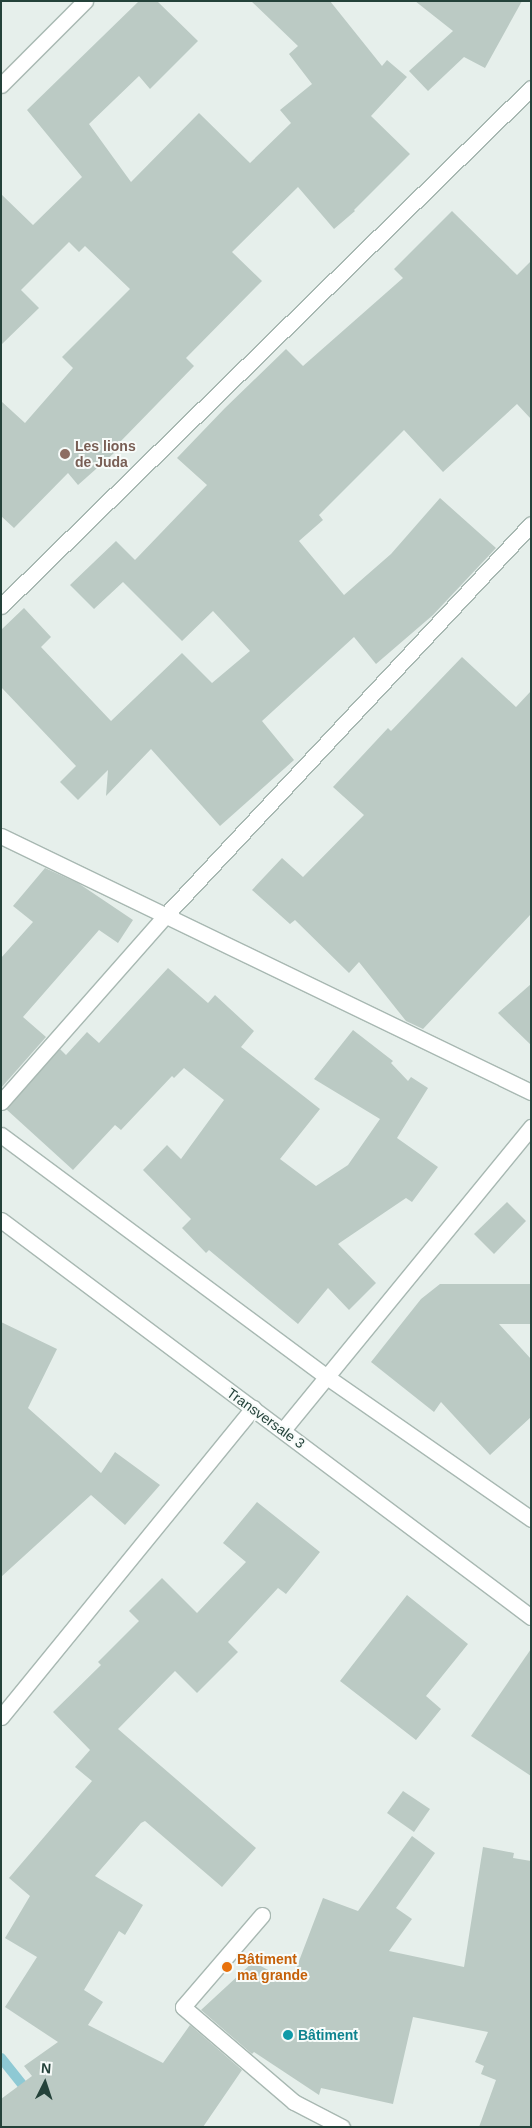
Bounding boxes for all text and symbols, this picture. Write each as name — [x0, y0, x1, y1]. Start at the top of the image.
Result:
place label: Les lions de Juda — [75, 438, 136, 471]
marker: Les lions de Juda — [59, 448, 71, 460]
street label: Transversale 3 — [224, 1384, 308, 1452]
place label: Bâtiment ma grande — [237, 1951, 308, 1984]
marker: Bâtiment ma grande — [221, 1961, 233, 1973]
place label: Bâtiment — [298, 2027, 358, 2043]
marker: Bâtiment — [282, 2029, 294, 2041]
north arrow — [20, 2058, 70, 2108]
text: N — [40, 2060, 52, 2076]

